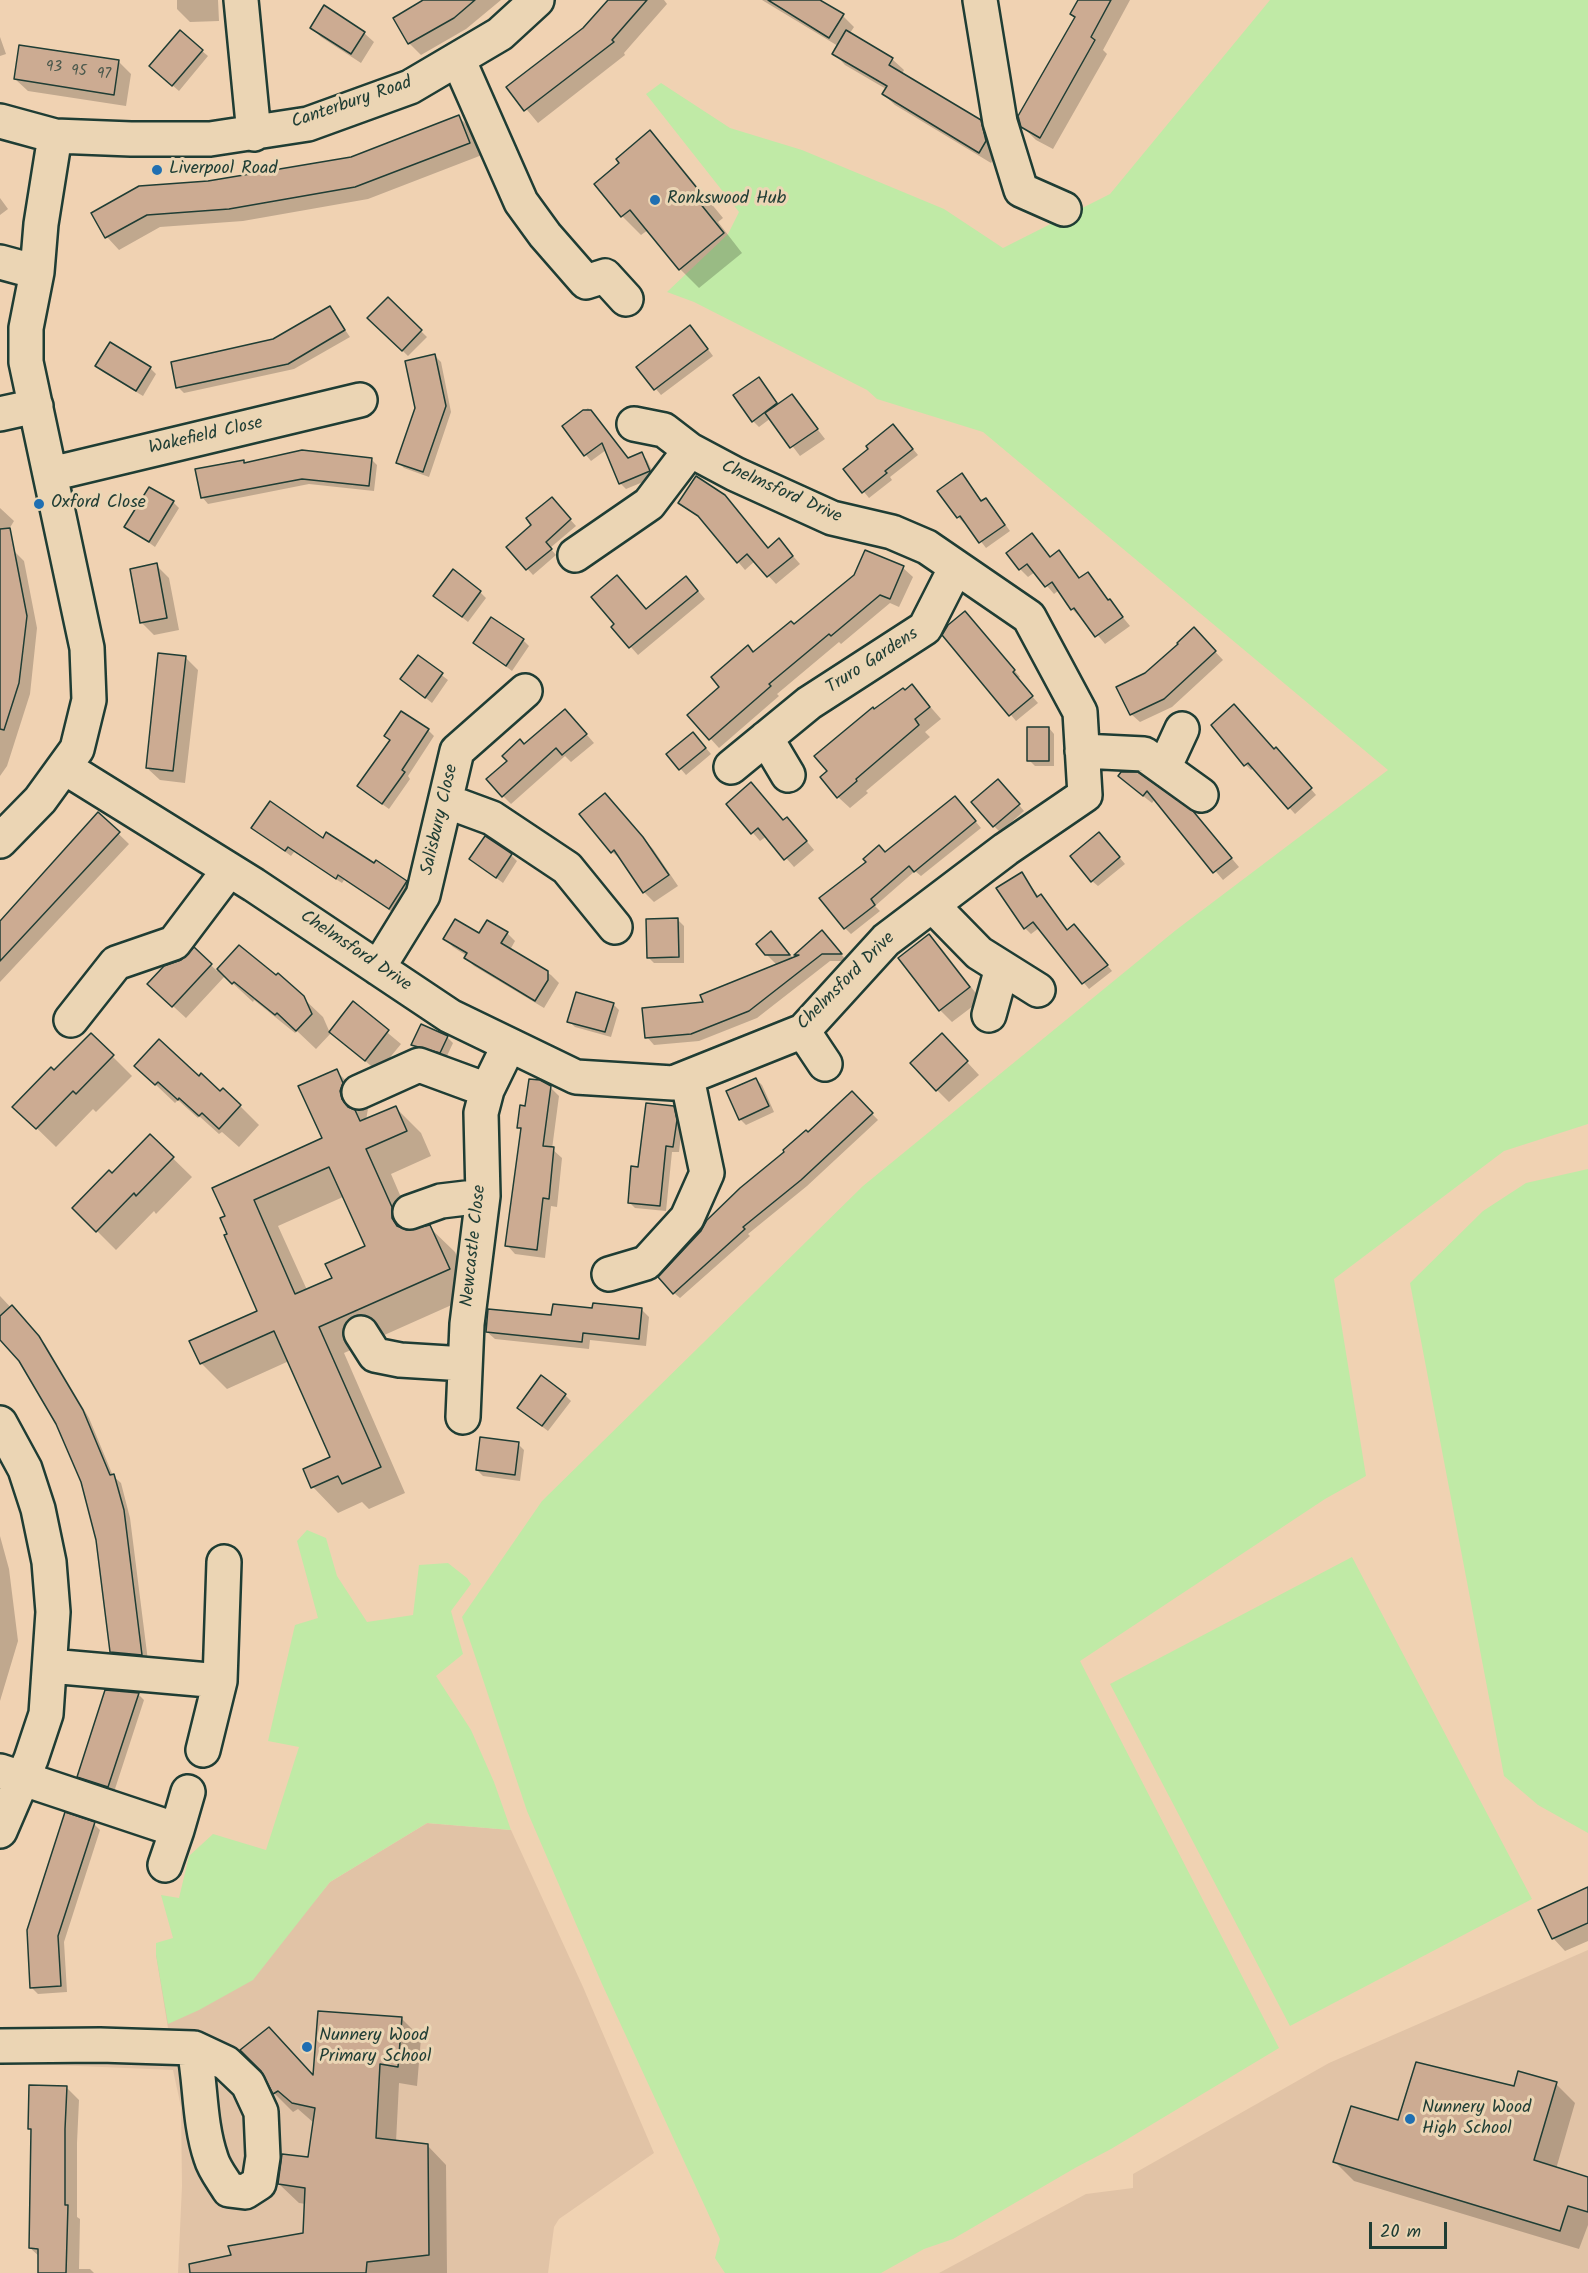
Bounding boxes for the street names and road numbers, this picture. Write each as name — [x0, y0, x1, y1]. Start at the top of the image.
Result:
street label: Canterbury Road — [289, 73, 415, 135]
street label: Wakefield Close — [147, 413, 265, 461]
street label: Chelmsford Drive — [717, 457, 845, 529]
street label: Truro Gardens — [823, 624, 923, 700]
street label: Salisbury Close — [418, 762, 464, 878]
street label: Chelmsford Drive — [295, 907, 415, 997]
street label: Chelmsford Drive — [794, 929, 900, 1035]
street label: Newcastle Close — [458, 1184, 492, 1308]

